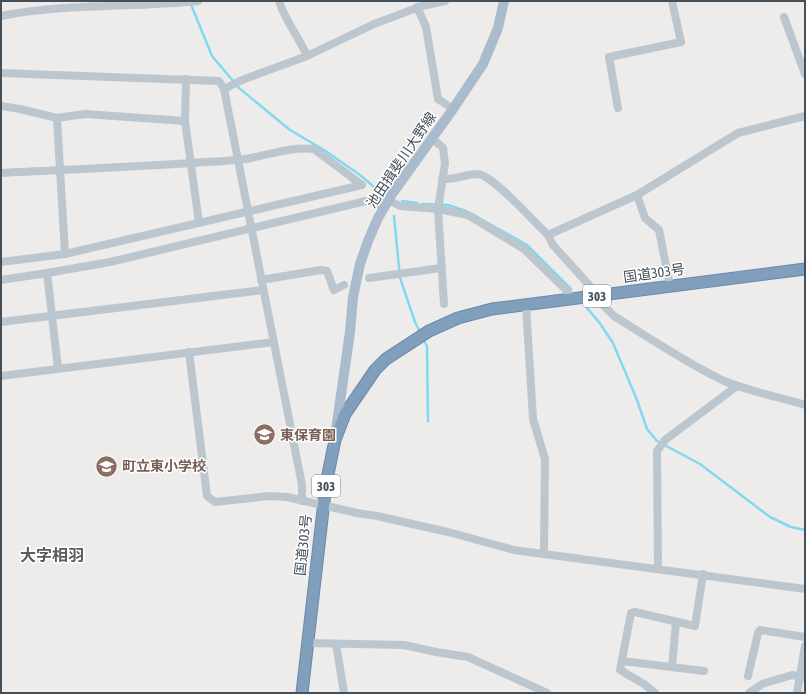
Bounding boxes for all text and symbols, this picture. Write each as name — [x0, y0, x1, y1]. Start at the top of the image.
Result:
street label: 池田揖斐川大野線 — [363, 109, 439, 211]
street label: 国道303号 — [622, 261, 686, 285]
road number: 303 — [583, 285, 611, 307]
school or university icon: 東保育園 — [251, 422, 277, 448]
place label: 東保育園 — [280, 427, 336, 443]
school or university icon: 町立東小学校 — [93, 453, 119, 479]
place label: 町立東小学校 — [122, 458, 206, 474]
road number: 303 — [312, 475, 340, 497]
street label: 国道303号 — [292, 513, 314, 577]
district label: 大字相羽 — [20, 546, 84, 564]

